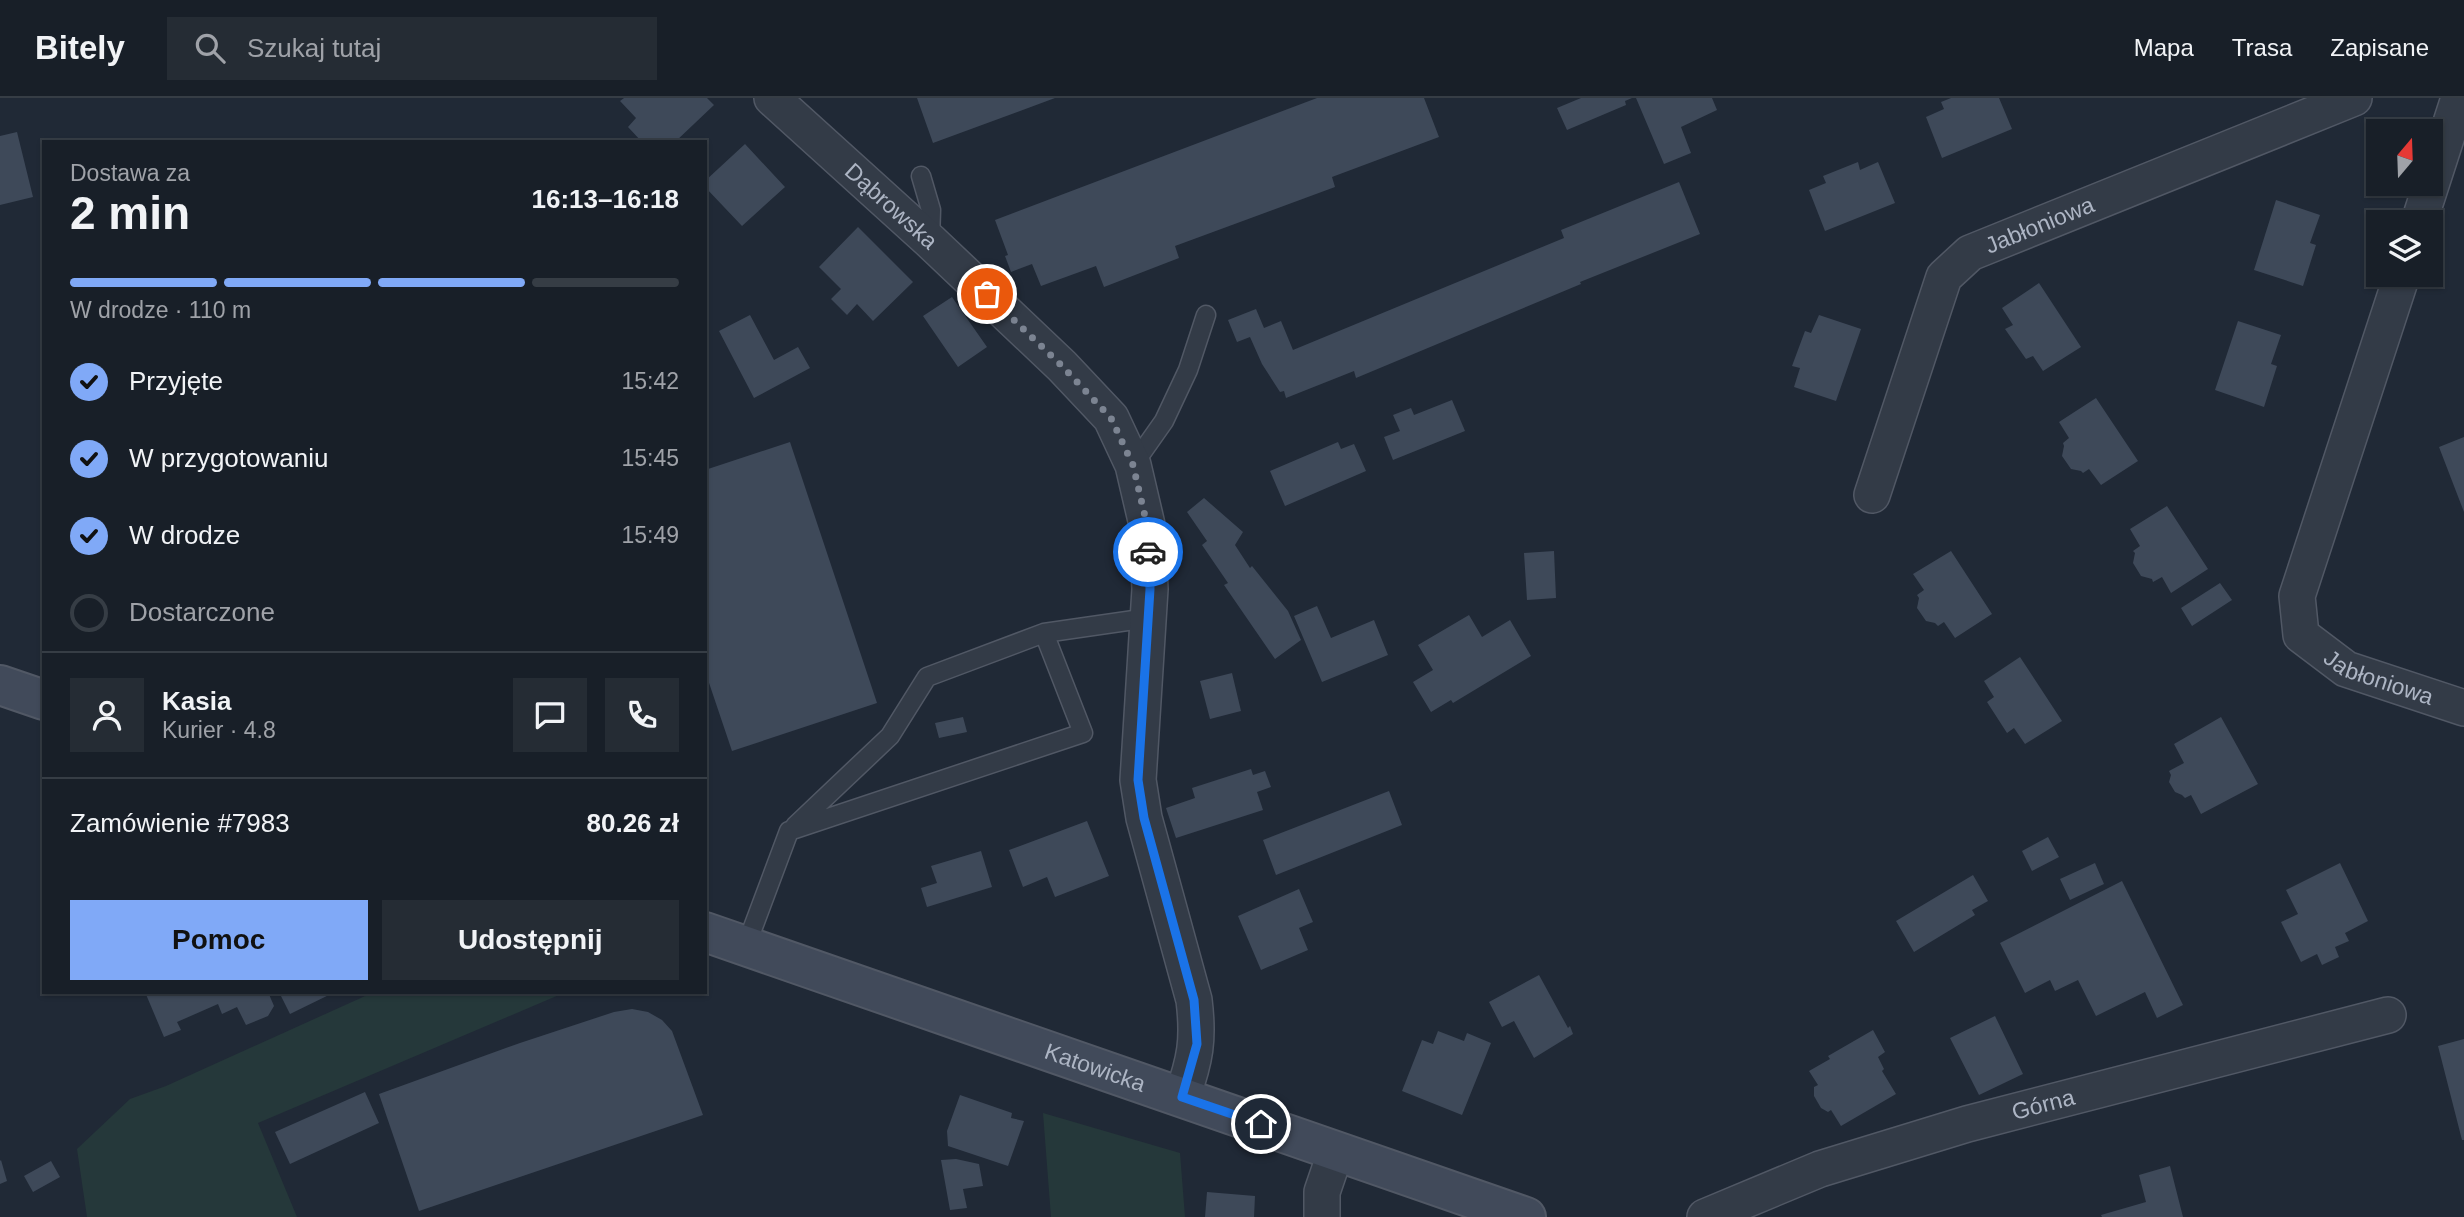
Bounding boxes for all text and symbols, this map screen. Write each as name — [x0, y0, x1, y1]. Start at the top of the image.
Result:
search box — [167, 17, 657, 80]
text: Bitely — [35, 29, 125, 66]
icon: search — [191, 29, 229, 67]
text: Szukaj tutaj — [247, 33, 381, 63]
text: Mapa — [2134, 34, 2194, 61]
text: Trasa — [2232, 34, 2292, 61]
text: Zapisane — [2330, 34, 2429, 61]
north arrow — [2366, 119, 2443, 196]
map controls — [2366, 119, 2443, 287]
street label: Dąbrowska — [840, 158, 943, 254]
text: Dostawa za — [70, 160, 190, 186]
text: 16:13–16:18 — [532, 184, 679, 214]
text: 2 min — [70, 187, 190, 239]
street label: Jabłoniowa — [1981, 191, 2098, 259]
button: layers — [2366, 210, 2443, 287]
pin — [957, 264, 1017, 324]
icon: bag — [968, 275, 1006, 313]
text: W drodze · 110 m — [70, 297, 251, 323]
icon: check — [70, 363, 108, 401]
text: Przyjęte — [129, 366, 223, 396]
text: 15:42 — [621, 368, 679, 394]
icon: check — [70, 440, 108, 478]
text: W przygotowaniu — [129, 443, 328, 473]
text: 15:45 — [621, 445, 679, 471]
icon: check — [70, 517, 108, 555]
courier — [1113, 517, 1183, 587]
text: W drodze — [129, 520, 240, 550]
text: 15:49 — [621, 522, 679, 548]
icon: car — [1129, 533, 1167, 571]
text: Dostarczone — [129, 597, 275, 627]
street label: Jabłoniowa — [2319, 644, 2437, 710]
button: person — [70, 678, 144, 752]
button: chat — [513, 678, 587, 752]
button: phone — [605, 678, 679, 752]
text: Kasia — [162, 686, 231, 716]
text: Kurier · 4.8 — [162, 717, 276, 743]
text: Zamówienie #7983 — [70, 808, 290, 838]
text: 80.26 zł — [586, 808, 679, 838]
button: Pomoc — [70, 900, 368, 980]
button: Udostępnij — [382, 900, 679, 980]
street label: Katowicka — [1041, 1038, 1149, 1097]
street label: Górna — [2009, 1084, 2078, 1125]
pin — [1231, 1094, 1291, 1154]
icon: home — [1242, 1105, 1280, 1143]

